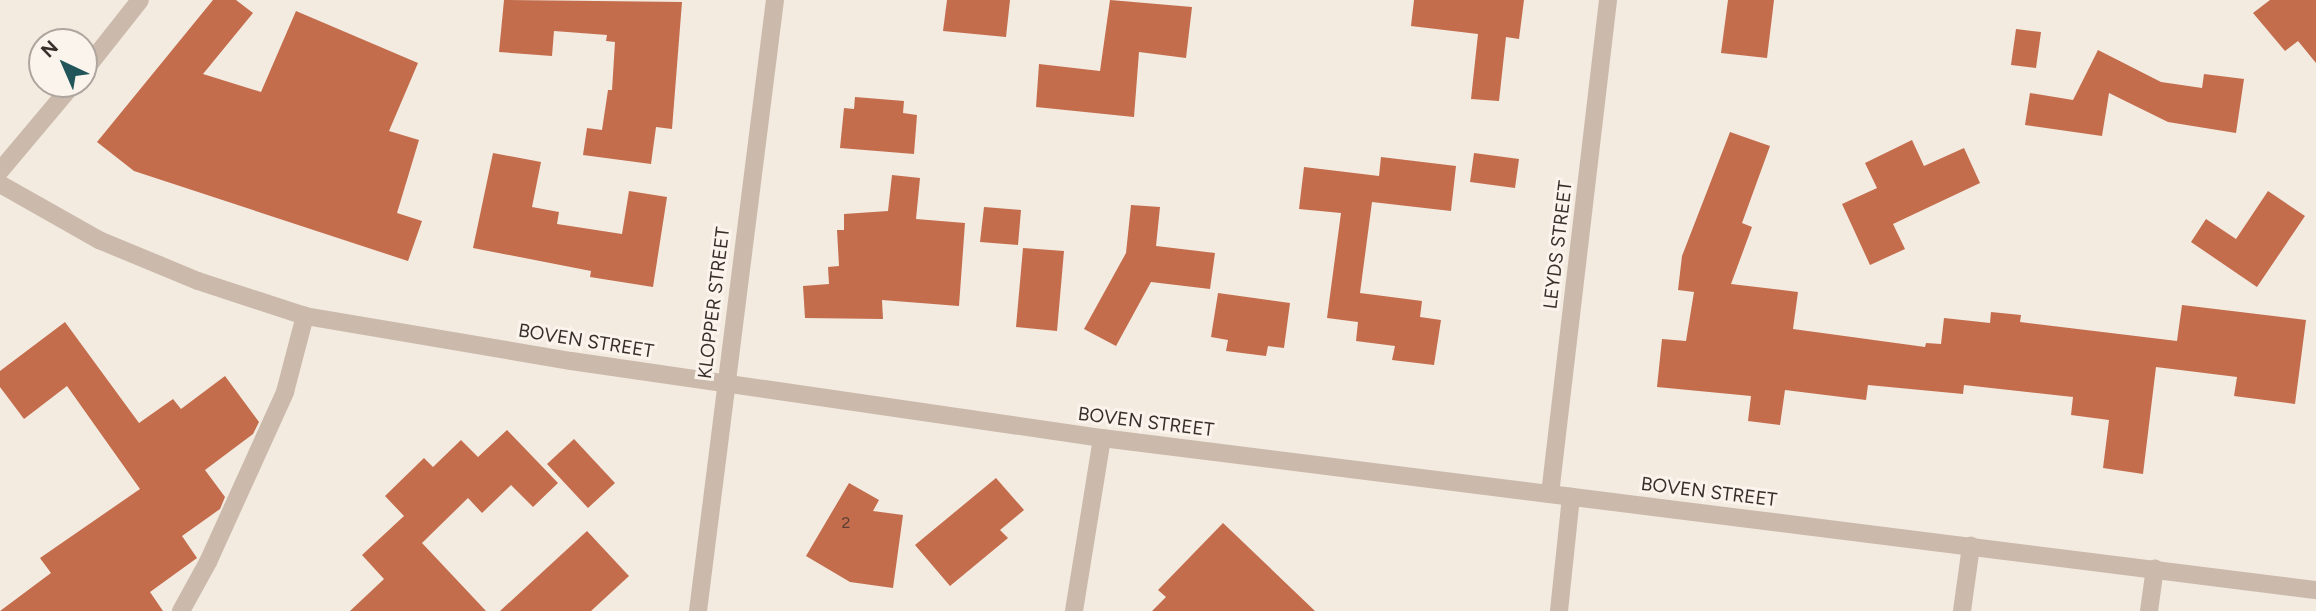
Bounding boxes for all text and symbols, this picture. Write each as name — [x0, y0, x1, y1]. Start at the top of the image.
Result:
north arrow — [28, 28, 98, 98]
text: N — [36, 36, 63, 62]
street label: LEYDS STREET — [1539, 180, 1577, 310]
street label: KLOPPER STREET — [693, 226, 735, 380]
street label: BOVEN STREET — [517, 319, 655, 363]
street label: BOVEN STREET — [1077, 402, 1215, 442]
street label: BOVEN STREET — [1640, 472, 1778, 512]
house number: 2 — [842, 513, 850, 533]

